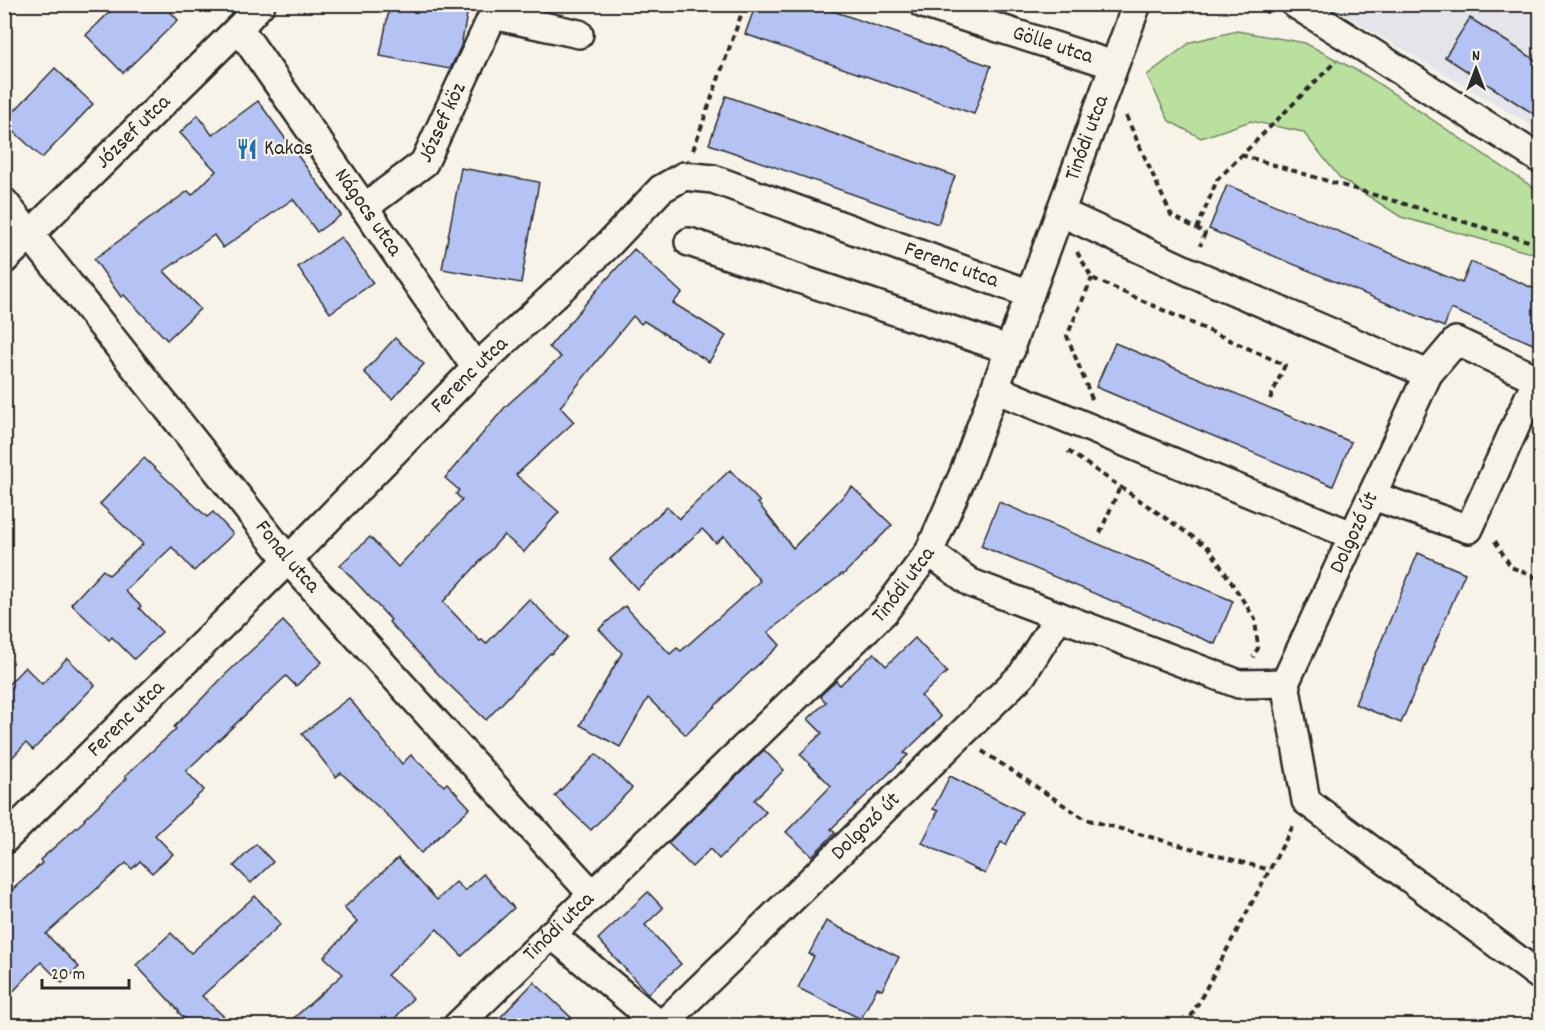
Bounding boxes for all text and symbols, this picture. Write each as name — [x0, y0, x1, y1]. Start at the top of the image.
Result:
street label: Gölle utca — [1008, 18, 1097, 73]
north arrow — [1446, 39, 1506, 99]
text: N — [1472, 45, 1480, 68]
street label: József köz — [411, 77, 475, 168]
street label: József utca — [89, 87, 179, 176]
street label: Tinódi utca — [1057, 90, 1118, 185]
place label: Kakas — [264, 134, 313, 165]
restaurant icon: Kakas — [235, 137, 259, 161]
street label: Nágocs utca — [326, 162, 410, 264]
street label: Ferenc utca — [900, 234, 1003, 297]
street label: Ferenc utca — [424, 329, 516, 421]
street label: Dolgozó út — [1323, 487, 1387, 579]
street label: Fonal utca — [247, 514, 327, 601]
street label: Tinódi utca — [865, 540, 943, 631]
street label: Ferenc utca — [81, 673, 173, 765]
street label: Dolgozó út — [824, 785, 908, 868]
street label: Tinódi utca — [516, 885, 602, 969]
scale bar — [42, 952, 129, 990]
text: 20 m — [51, 963, 85, 988]

